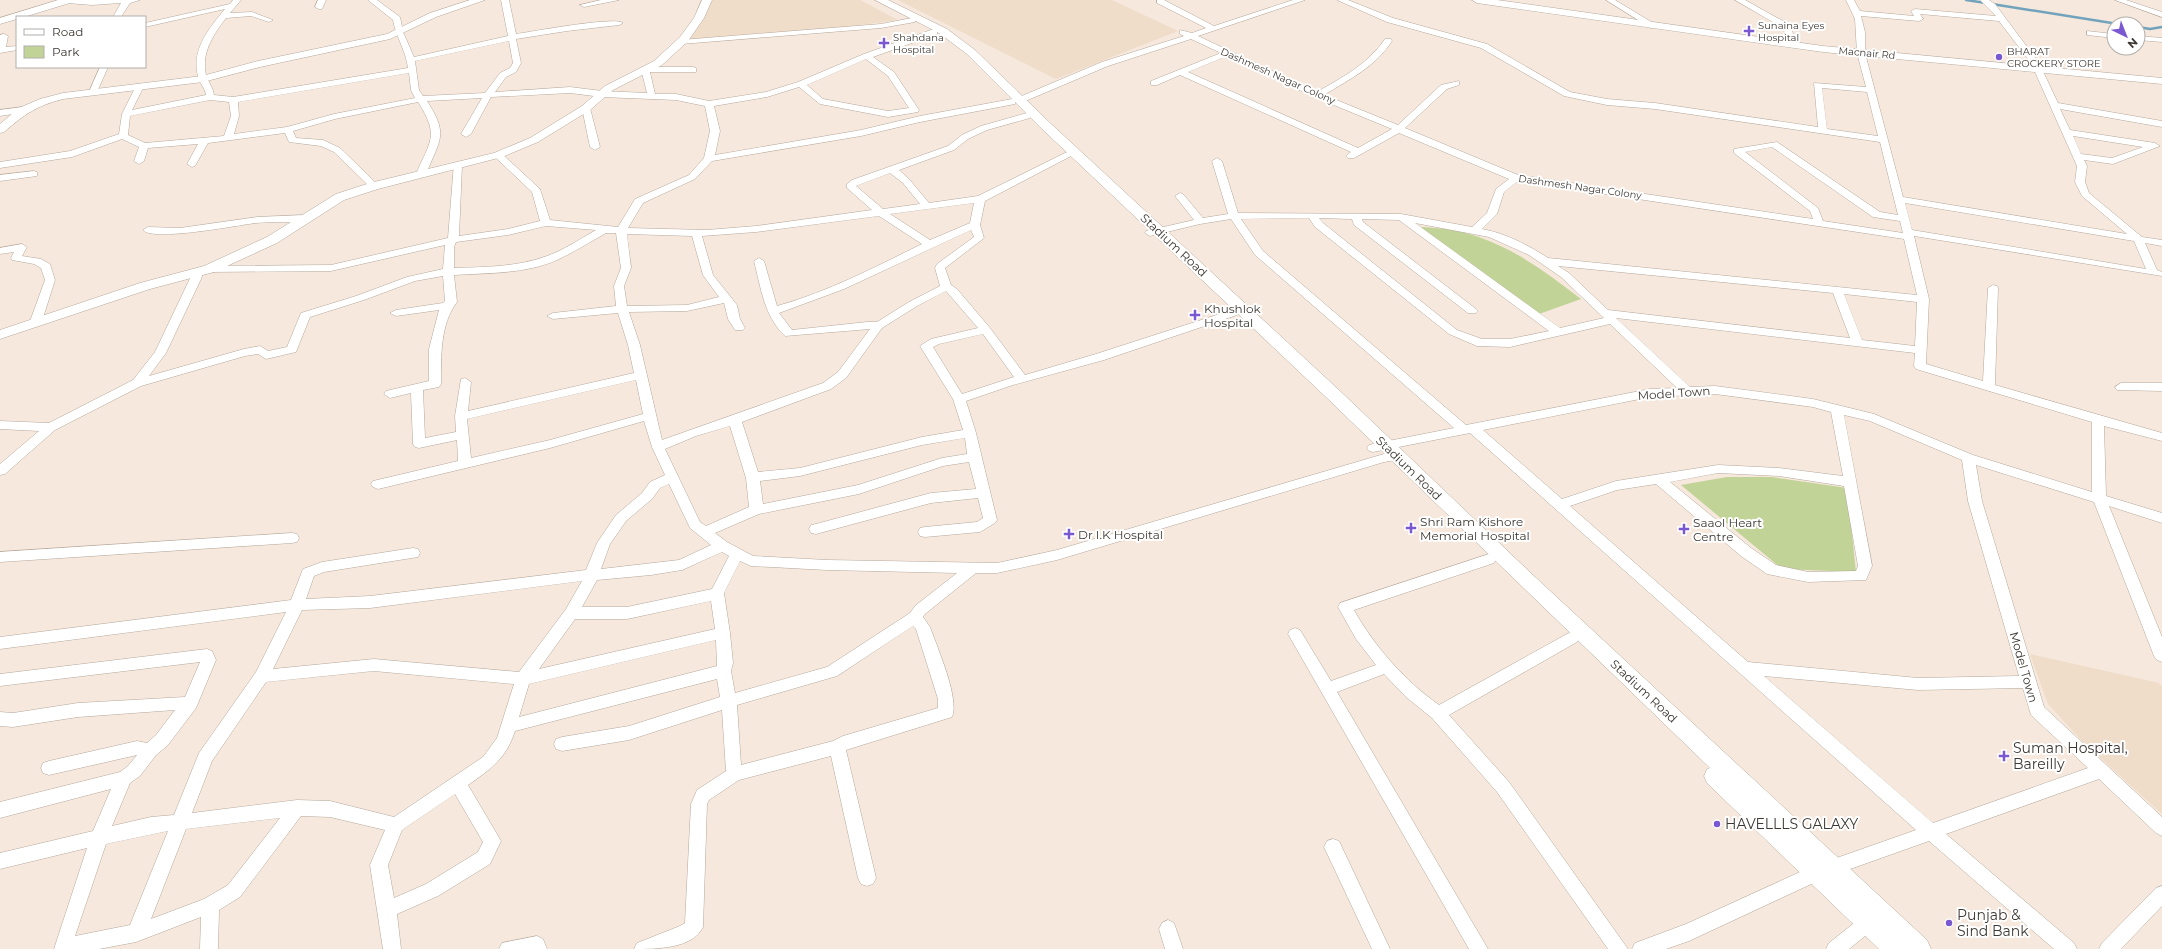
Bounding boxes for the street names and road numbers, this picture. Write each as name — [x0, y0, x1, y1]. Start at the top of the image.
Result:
street label: Macnair Rd — [1838, 44, 1896, 62]
street label: Dashmesh Nagar Colony — [1219, 45, 1338, 107]
street label: Dashmesh Nagar Colony — [1518, 172, 1643, 202]
street label: Stadium Road — [1138, 210, 1210, 280]
street label: Model Town — [1637, 383, 1711, 403]
street label: Stadium Road — [1373, 433, 1445, 503]
street label: Model Town — [2007, 630, 2041, 704]
street label: Stadium Road — [1608, 656, 1680, 726]

